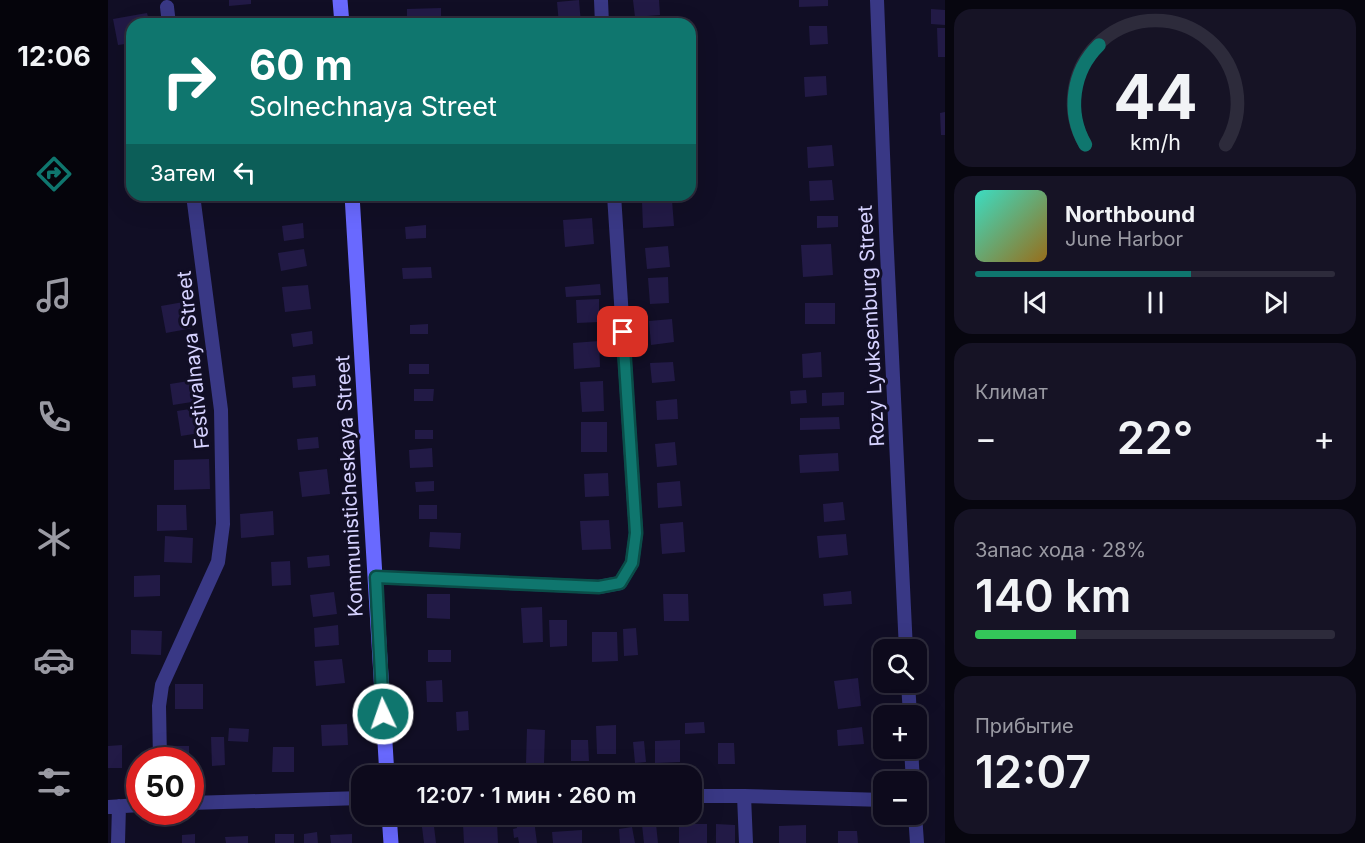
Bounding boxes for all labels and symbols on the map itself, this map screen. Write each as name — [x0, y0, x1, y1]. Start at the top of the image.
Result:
street label: Rozy Lyuksemburg Street — [853, 204, 889, 447]
street label: Festivalnaya Street — [172, 269, 214, 450]
pin — [597, 306, 648, 357]
street label: Kommunisticheskaya Street — [330, 354, 368, 617]
position arrow — [351, 682, 415, 746]
speed limit sign: 50 — [126, 747, 204, 825]

